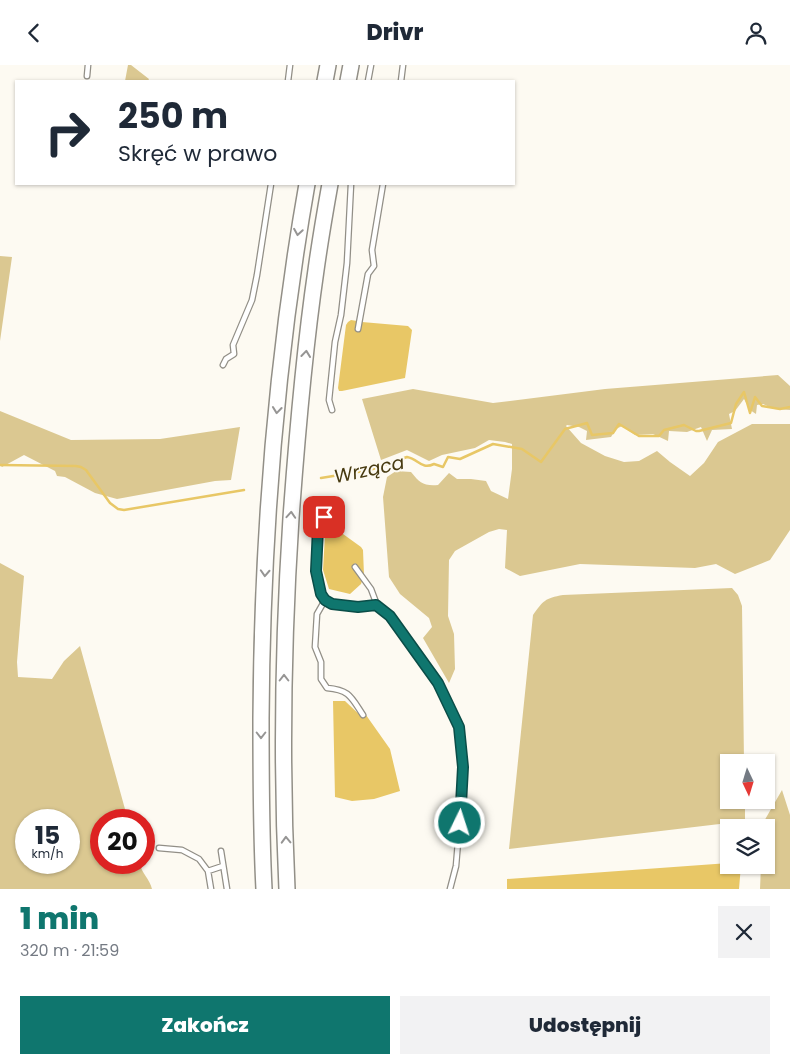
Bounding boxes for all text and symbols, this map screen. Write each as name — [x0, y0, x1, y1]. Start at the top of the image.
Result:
text: Drivr — [367, 17, 423, 48]
icon: back — [20, 19, 48, 47]
icon: person — [742, 19, 770, 47]
text: 250 m — [118, 91, 228, 140]
icon: right — [35, 100, 100, 165]
text: Skręć w prawo — [118, 138, 277, 169]
one-way arrow — [294, 227, 304, 236]
one-way arrow — [300, 349, 311, 357]
one-way arrow — [272, 407, 283, 415]
water label: Wrząca — [331, 449, 407, 490]
pin — [303, 496, 345, 538]
icon: arrive — [310, 503, 338, 531]
one-way arrow — [286, 511, 297, 519]
one-way arrow — [259, 569, 270, 577]
one-way arrow — [279, 674, 289, 682]
one-way arrow — [256, 732, 266, 739]
north arrow — [720, 754, 775, 809]
map controls — [720, 754, 775, 874]
position arrow — [433, 796, 485, 848]
speed limit sign: 20 — [90, 809, 155, 874]
text: 15 — [35, 818, 60, 853]
button: layers — [720, 819, 775, 874]
one-way arrow — [280, 836, 291, 844]
text: km/h — [32, 845, 63, 862]
text: 1 min — [20, 897, 99, 940]
button: close — [718, 906, 770, 958]
text: 320 m · 21:59 — [20, 939, 119, 962]
button: Zakończ — [20, 996, 390, 1054]
button: Udostępnij — [400, 996, 770, 1054]

